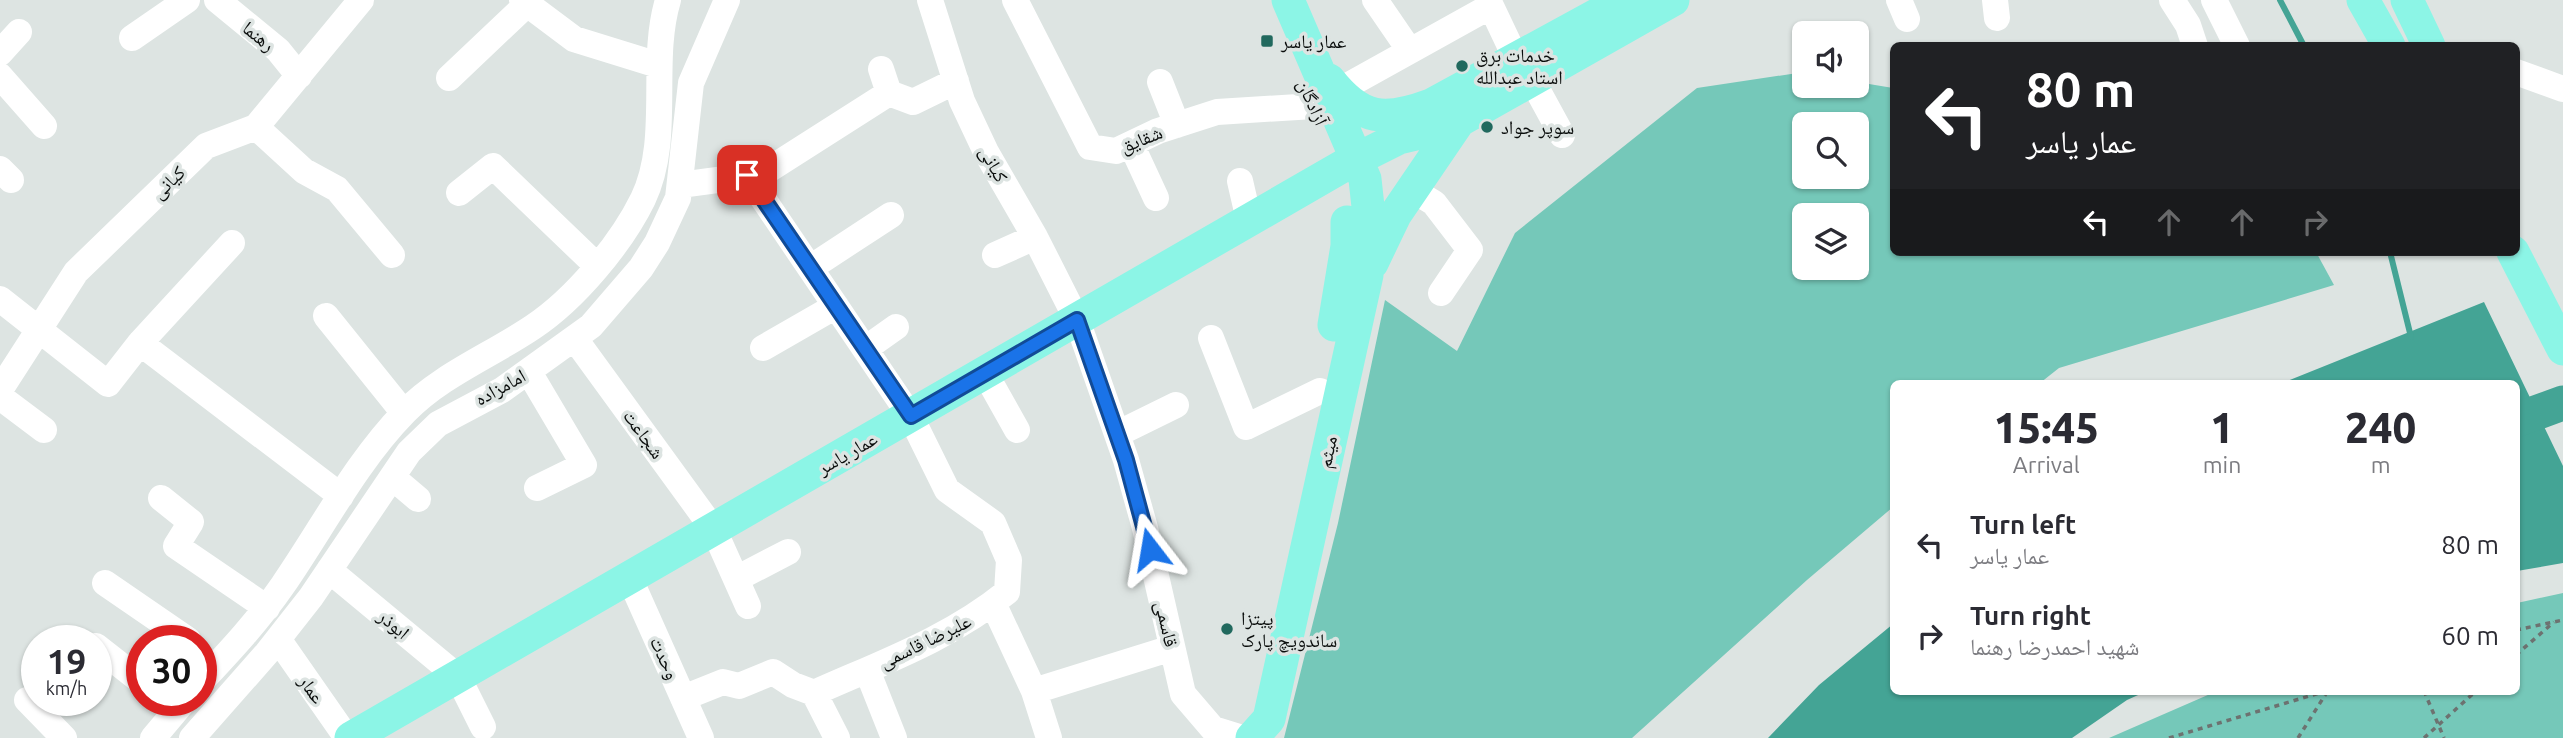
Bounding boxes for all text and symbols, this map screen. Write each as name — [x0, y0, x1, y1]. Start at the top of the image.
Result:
street label: رهنما — [238, 16, 280, 56]
map controls — [1792, 21, 1869, 280]
button: sound — [1792, 21, 1869, 98]
place label: عمار یاسر — [1280, 30, 1347, 53]
marker: عمار یاسر — [1259, 33, 1275, 49]
place label: خدمات برق استاد عبدالله — [1476, 44, 1563, 89]
marker: خدمات برق استاد عبدالله — [1454, 58, 1470, 74]
text: 80 m — [2026, 61, 2135, 116]
icon: left — [1911, 70, 2002, 161]
street label: آزادگان — [1292, 76, 1333, 130]
button: search — [1792, 112, 1869, 189]
place label: سوپر جواد — [1501, 116, 1574, 139]
marker: سوپر جواد — [1479, 119, 1495, 135]
street label: شقایق — [1117, 121, 1166, 158]
text: عمار یاسر — [2026, 123, 2136, 159]
street label: کیانی — [974, 142, 1013, 186]
pin — [717, 145, 777, 205]
icon: arrive — [728, 156, 766, 194]
street label: کیانی — [147, 161, 190, 204]
button: layers — [1792, 203, 1869, 280]
icon: left — [2077, 203, 2115, 241]
icon: ahead — [2150, 203, 2188, 241]
icon: ahead — [2223, 203, 2261, 241]
icon: right — [2296, 203, 2334, 241]
street label: امامزاده — [471, 364, 530, 411]
text: 15:45 — [1994, 404, 2099, 451]
text: 1 — [2210, 404, 2234, 451]
text: 240 — [2345, 404, 2416, 451]
street label: شجاعت — [619, 405, 669, 463]
street label: عمار یاسر — [812, 427, 882, 480]
street label: میثم — [1313, 434, 1343, 471]
text: Arrival — [2013, 452, 2080, 477]
text: min — [2203, 452, 2241, 477]
text: m — [2371, 452, 2391, 477]
text: Turn left — [1970, 510, 2076, 539]
position arrow — [1113, 512, 1187, 586]
icon: left — [1911, 526, 1949, 564]
text: 80 m — [2441, 530, 2499, 559]
text: عمار یاسر — [1970, 543, 2049, 568]
street label: قاسمی — [1150, 599, 1183, 649]
text: Turn right — [1970, 601, 2091, 630]
street label: ابوذر — [373, 604, 414, 644]
place label: پیتزا ساندویچ پارک — [1241, 607, 1337, 653]
street label: علیرضا قاسمی — [876, 609, 975, 673]
icon: right — [1911, 617, 1949, 655]
marker: پیتزا ساندویچ پارک — [1219, 621, 1235, 637]
text: 60 m — [2441, 621, 2499, 650]
speed limit sign: 30 — [126, 625, 217, 716]
street label: وحدت — [645, 633, 684, 683]
text: شهید احمدرضا رهنما — [1970, 634, 2140, 659]
text: 19 — [47, 641, 86, 681]
street label: عمار — [293, 670, 330, 708]
text: km/h — [46, 678, 87, 698]

